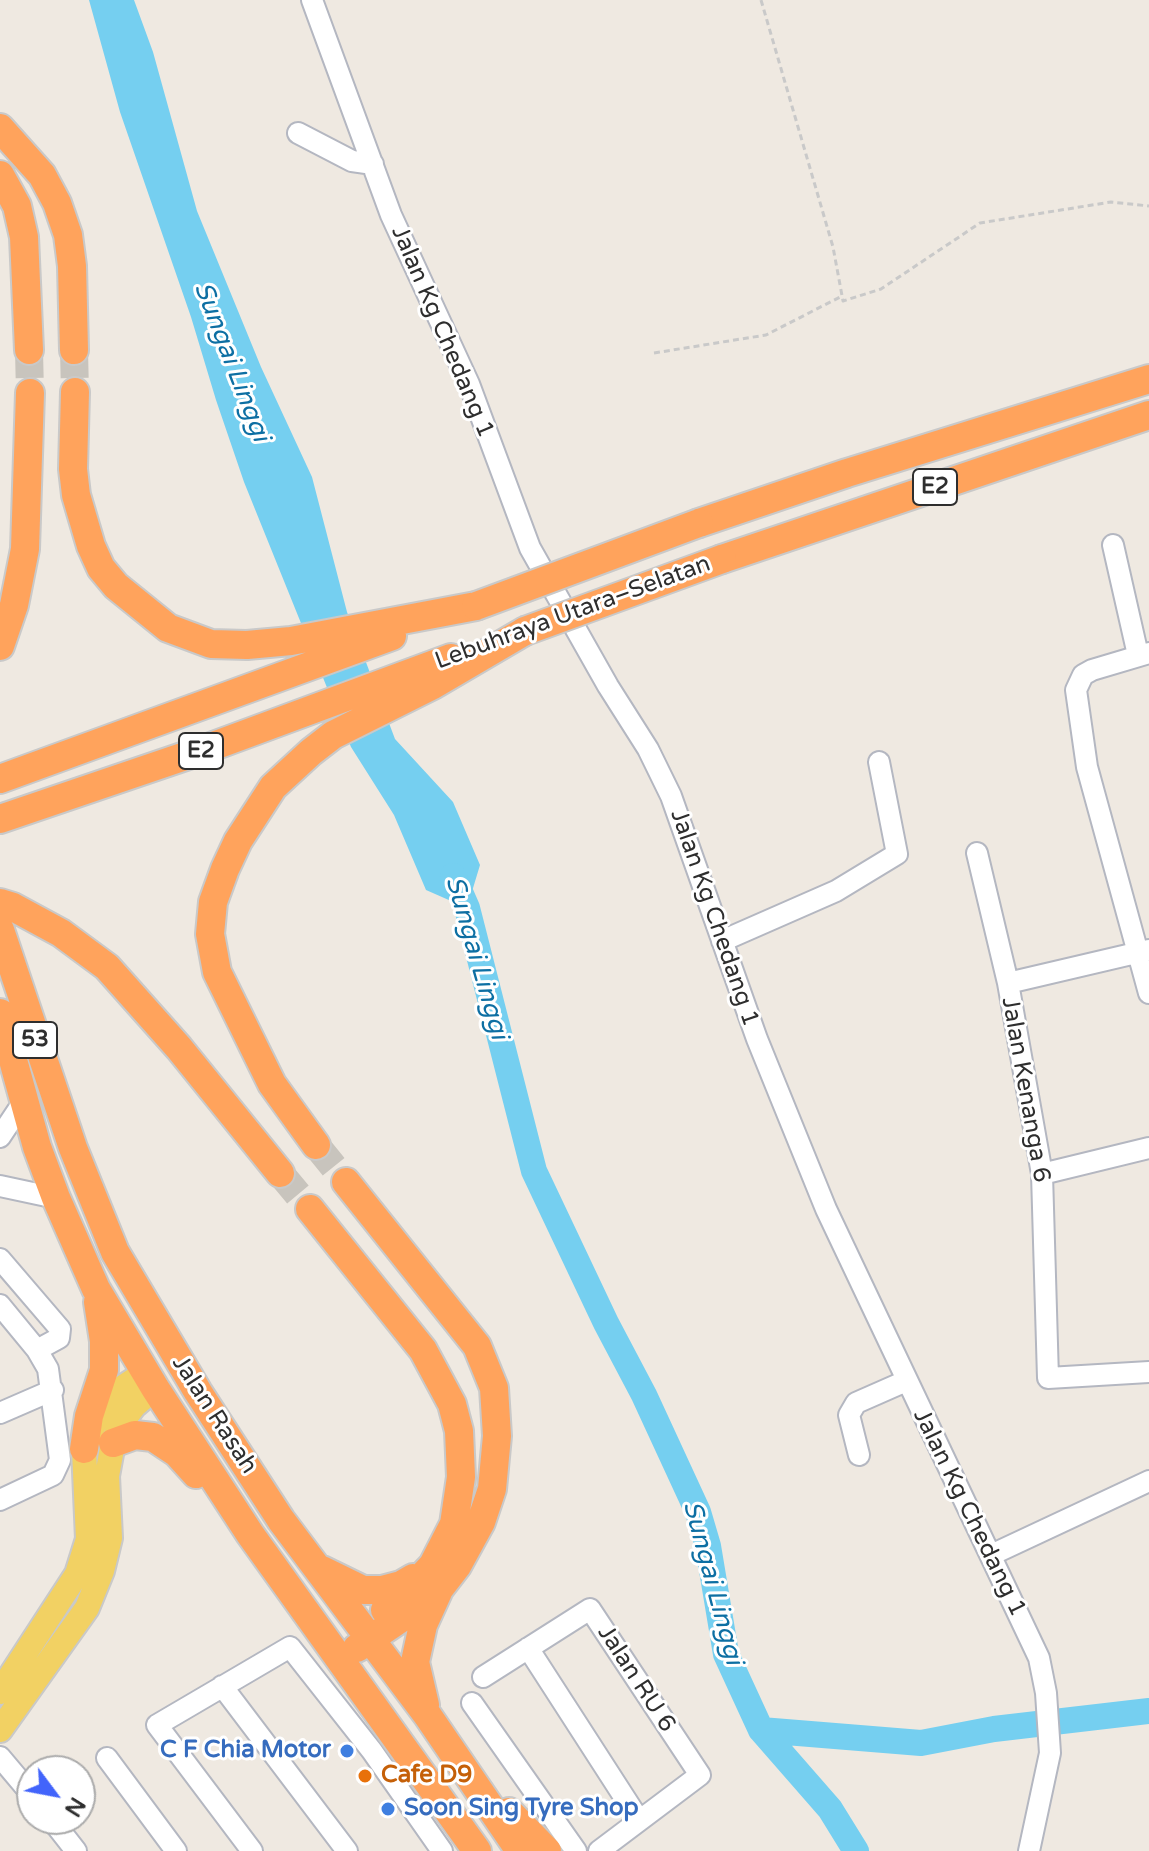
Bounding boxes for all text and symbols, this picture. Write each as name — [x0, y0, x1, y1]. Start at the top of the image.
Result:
street label: Jalan Kg Chedang 1 — [384, 222, 500, 442]
water label: Sungai Linggi — [186, 278, 276, 446]
road number: E2 — [913, 469, 957, 505]
street label: Lebuhraya Utara–Selatan — [431, 550, 715, 676]
road number: E2 — [179, 733, 223, 769]
street label: Jalan Kg Chedang 1 — [663, 806, 765, 1030]
water label: Sungai Linggi — [438, 873, 514, 1043]
street label: Jalan Kenanga 6 — [995, 995, 1055, 1185]
road number: 53 — [13, 1022, 57, 1058]
street label: Jalan Rasah — [165, 1350, 263, 1480]
street label: Jalan Kg Chedang 1 — [906, 1405, 1032, 1621]
water label: Sungai Linggi — [675, 1498, 749, 1668]
street label: Jalan RU 6 — [591, 1620, 681, 1738]
place label: C F Chia Motor — [160, 1737, 331, 1765]
marker: C F Chia Motor — [338, 1742, 356, 1760]
north arrow — [16, 1755, 96, 1835]
place label: Cafe D9 — [381, 1762, 472, 1790]
marker: Cafe D9 — [356, 1767, 374, 1785]
text: N — [59, 1792, 90, 1821]
place label: Soon Sing Tyre Shop — [404, 1795, 639, 1823]
marker: Soon Sing Tyre Shop — [379, 1800, 397, 1818]

